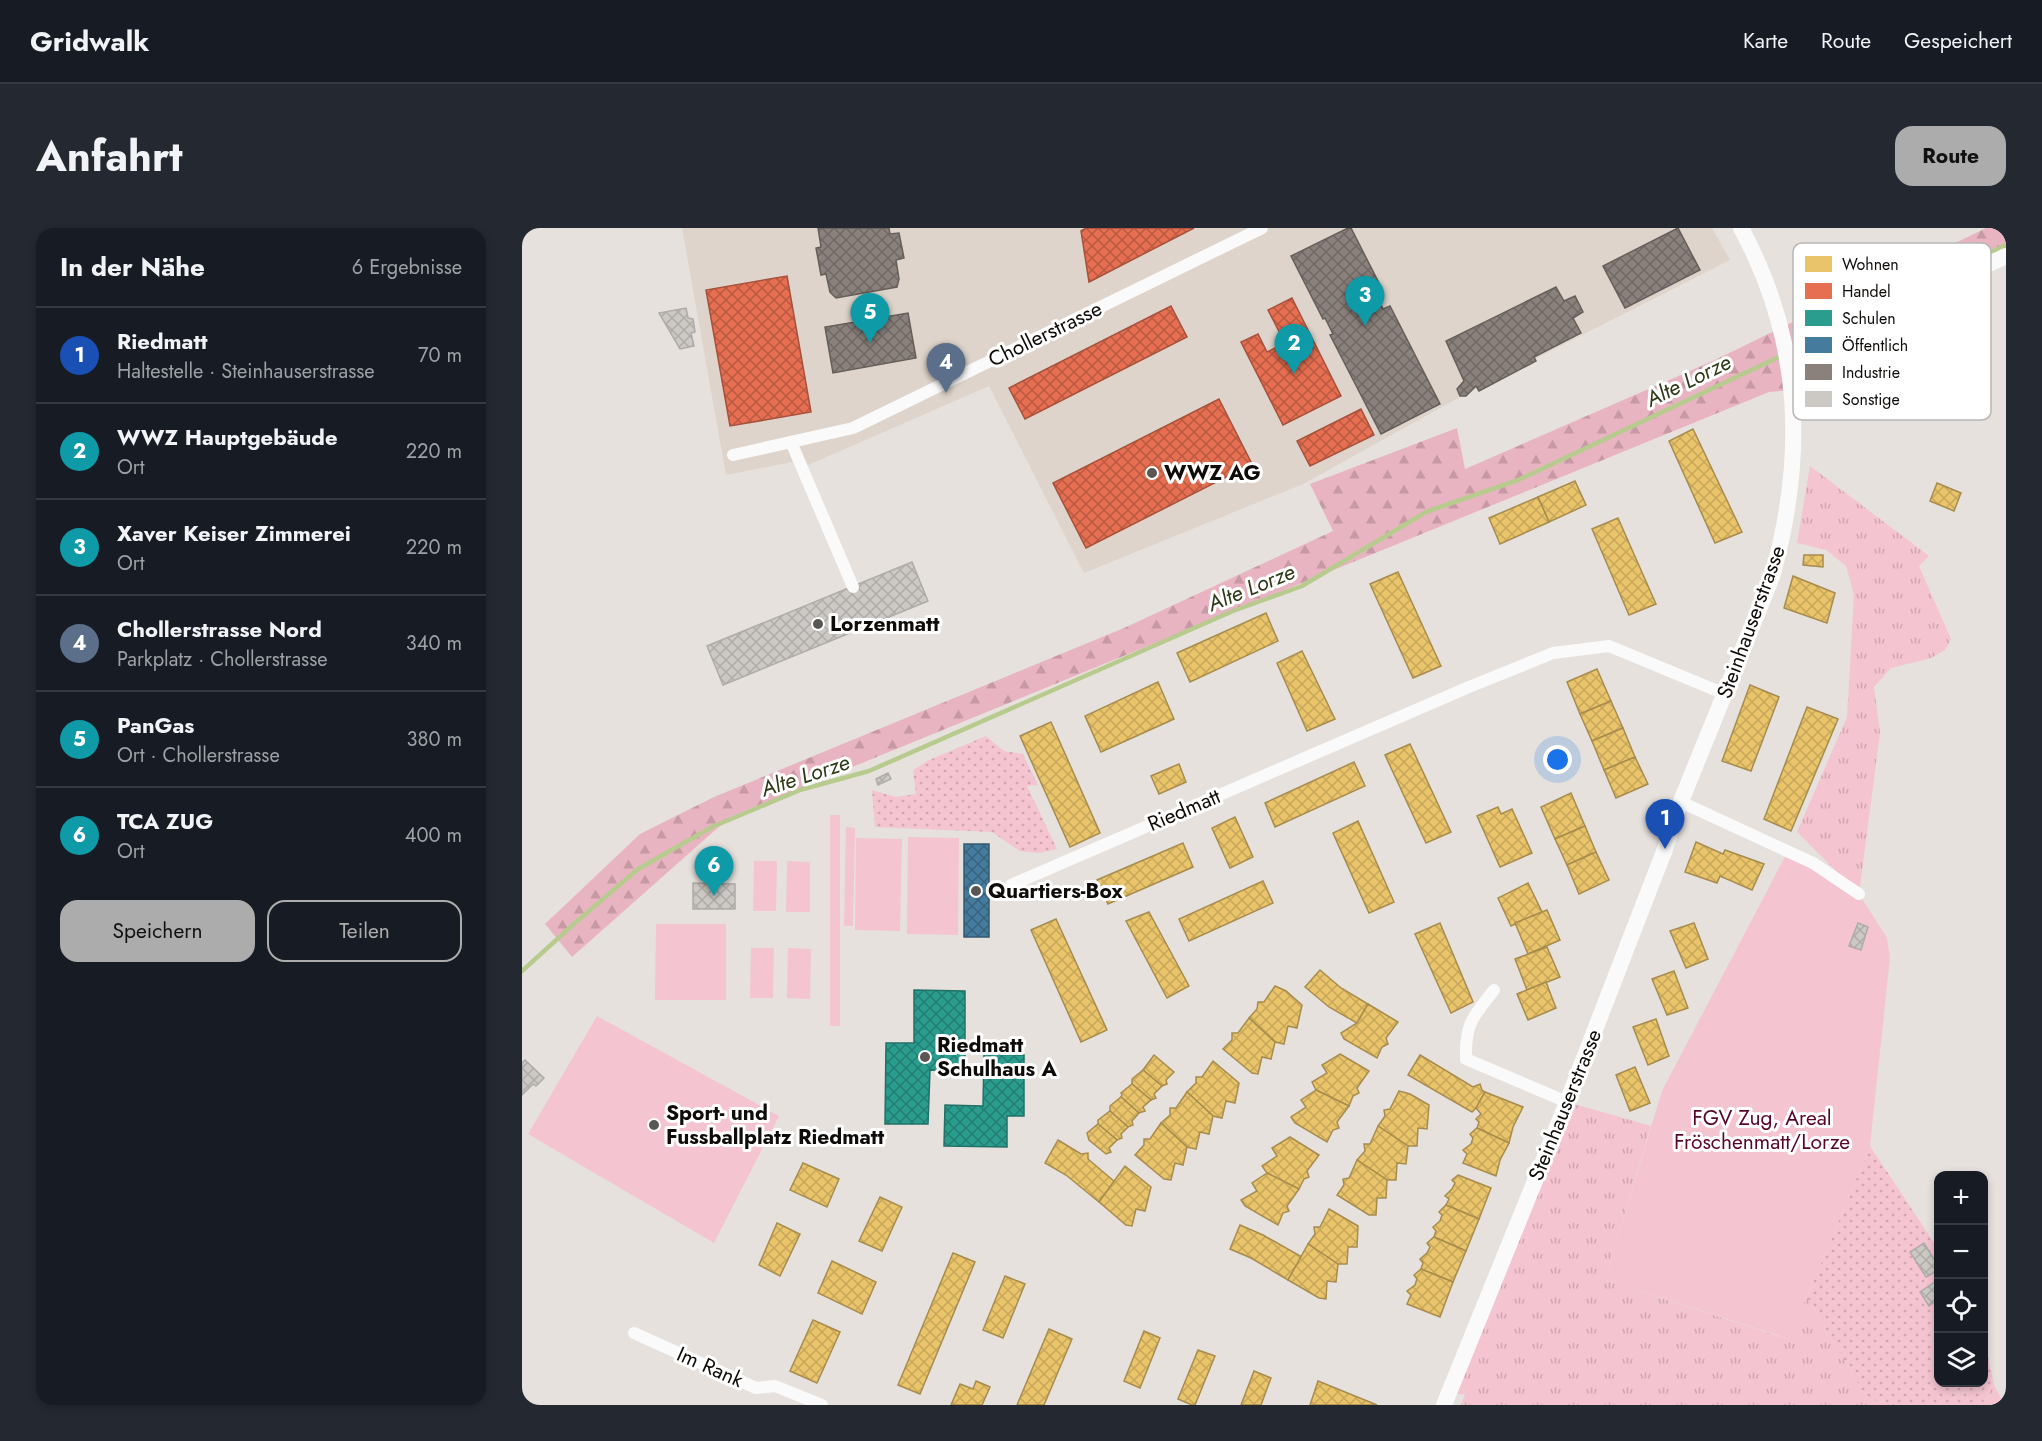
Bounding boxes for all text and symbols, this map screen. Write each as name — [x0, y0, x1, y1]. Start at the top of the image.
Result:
text: Gridwalk — [30, 21, 149, 62]
text: Karte — [1743, 26, 1788, 56]
text: Route — [1821, 26, 1871, 56]
text: Gespeichert — [1904, 26, 2012, 56]
text: Anfahrt — [36, 126, 183, 187]
button: Route — [1895, 126, 2006, 186]
legend — [1793, 243, 1991, 420]
text: In der Nähe — [60, 248, 205, 286]
text: 6 Ergebnisse — [352, 253, 462, 282]
text: Wohnen — [1842, 253, 1899, 276]
pin: 3 — [1346, 276, 1384, 326]
text: Handel — [1842, 280, 1891, 303]
street label: Chollerstrasse — [983, 293, 1107, 374]
pin: 5 — [850, 294, 890, 343]
text: Schulen — [1842, 307, 1896, 330]
pin: 2 — [1274, 324, 1314, 374]
text: Riedmatt — [117, 325, 207, 357]
text: Öffentlich — [1842, 334, 1908, 357]
text: 1 — [74, 341, 85, 370]
text: 70 m — [418, 341, 462, 370]
pin: 4 — [926, 344, 966, 393]
water label: Alte Lorze — [1639, 346, 1736, 415]
text: Haltestelle · Steinhauserstrasse — [117, 357, 375, 386]
text: Industrie — [1842, 361, 1900, 384]
text: Sonstige — [1842, 388, 1900, 411]
text: WWZ Hauptgebäude — [117, 421, 338, 453]
text: 2 — [73, 437, 86, 466]
text: 220 m — [406, 437, 462, 466]
text: Ort — [117, 453, 144, 482]
place label: WWZ AG — [1164, 458, 1261, 488]
marker: WWZ AG — [1145, 466, 1159, 480]
text: Xaver Keiser Zimmerei — [117, 517, 351, 549]
text: 3 — [73, 533, 86, 562]
text: 220 m — [406, 533, 462, 562]
street label: Steinhauserstrasse — [1709, 541, 1793, 703]
text: Ort — [117, 549, 144, 578]
water label: Alte Lorze — [1202, 555, 1299, 619]
place label: Lorzenmatt — [830, 609, 940, 639]
text: Chollerstrasse Nord — [117, 613, 322, 645]
marker: Lorzenmatt — [811, 617, 825, 631]
text: 4 — [73, 629, 86, 658]
text: 340 m — [406, 629, 462, 658]
text: Parkplatz · Chollerstrasse — [117, 645, 328, 674]
text: PanGas — [117, 709, 194, 741]
text: 5 — [73, 725, 86, 754]
text: 380 m — [407, 725, 462, 754]
text: Ort · Chollerstrasse — [117, 741, 280, 770]
your location — [1543, 745, 1572, 774]
water label: Alte Lorze — [756, 746, 853, 805]
street label: Riedmatt — [1143, 781, 1225, 839]
pin: 1 — [1646, 800, 1684, 849]
text: TCA ZUG — [117, 805, 213, 837]
text: 6 — [73, 821, 86, 850]
text: 400 m — [405, 821, 462, 850]
text: Ort — [117, 837, 144, 866]
pin: 6 — [694, 846, 734, 896]
place label: Quartiers-Box — [988, 876, 1124, 906]
marker: Quartiers-Box — [969, 884, 983, 898]
button: Speichern — [60, 900, 255, 962]
button: Teilen — [267, 900, 462, 962]
street label: Steinhauserstrasse — [1521, 1025, 1609, 1185]
place label: Riedmatt Schulhaus A — [937, 1030, 1057, 1084]
marker: Riedmatt Schulhaus A — [918, 1050, 932, 1064]
place label: Sport- und Fussballplatz Riedmatt — [666, 1098, 885, 1152]
park label: FGV Zug, Areal Fröschenmatt/Lorze — [1674, 1103, 1850, 1157]
marker: Sport- und Fussballplatz Riedmatt — [647, 1118, 661, 1132]
map controls — [1934, 1171, 1988, 1387]
button: + — [1934, 1171, 1988, 1225]
button: − — [1934, 1225, 1988, 1279]
button: locate — [1934, 1279, 1988, 1333]
button: layers — [1934, 1333, 1988, 1387]
street label: Im Rank — [672, 1339, 749, 1395]

